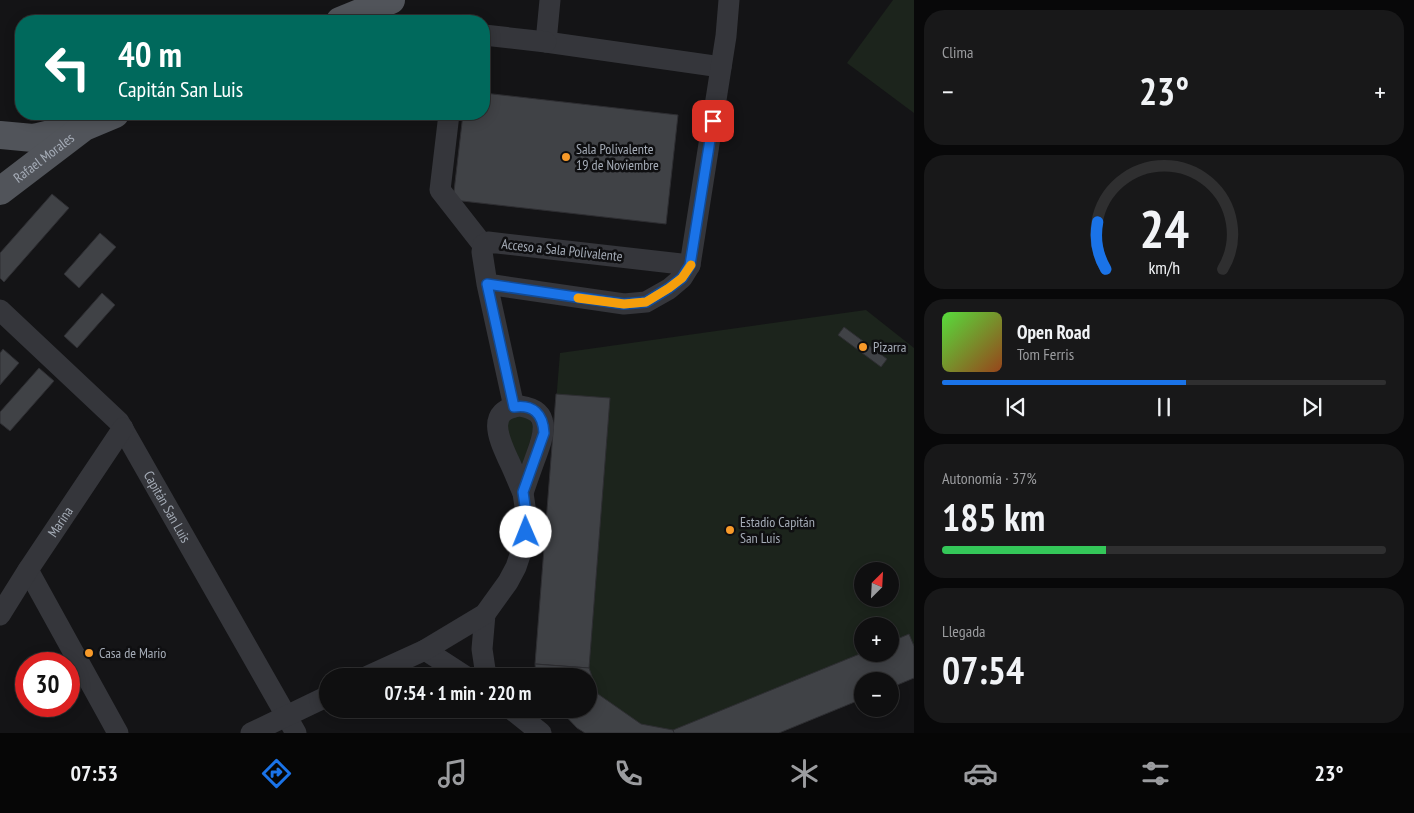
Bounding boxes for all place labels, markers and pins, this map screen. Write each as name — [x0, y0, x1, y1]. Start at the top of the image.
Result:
pin — [692, 100, 734, 142]
place label: Sala Polivalente 19 de Noviembre — [576, 140, 659, 174]
marker: Sala Polivalente 19 de Noviembre — [560, 151, 572, 163]
place label: Pizarra — [873, 338, 906, 356]
marker: Pizarra — [857, 341, 869, 353]
place label: Estadio Capitán San Luis — [740, 513, 815, 547]
marker: Estadio Capitán San Luis — [724, 524, 736, 536]
place label: Casa de Mario — [99, 644, 166, 662]
marker: Casa de Mario — [83, 647, 95, 659]

